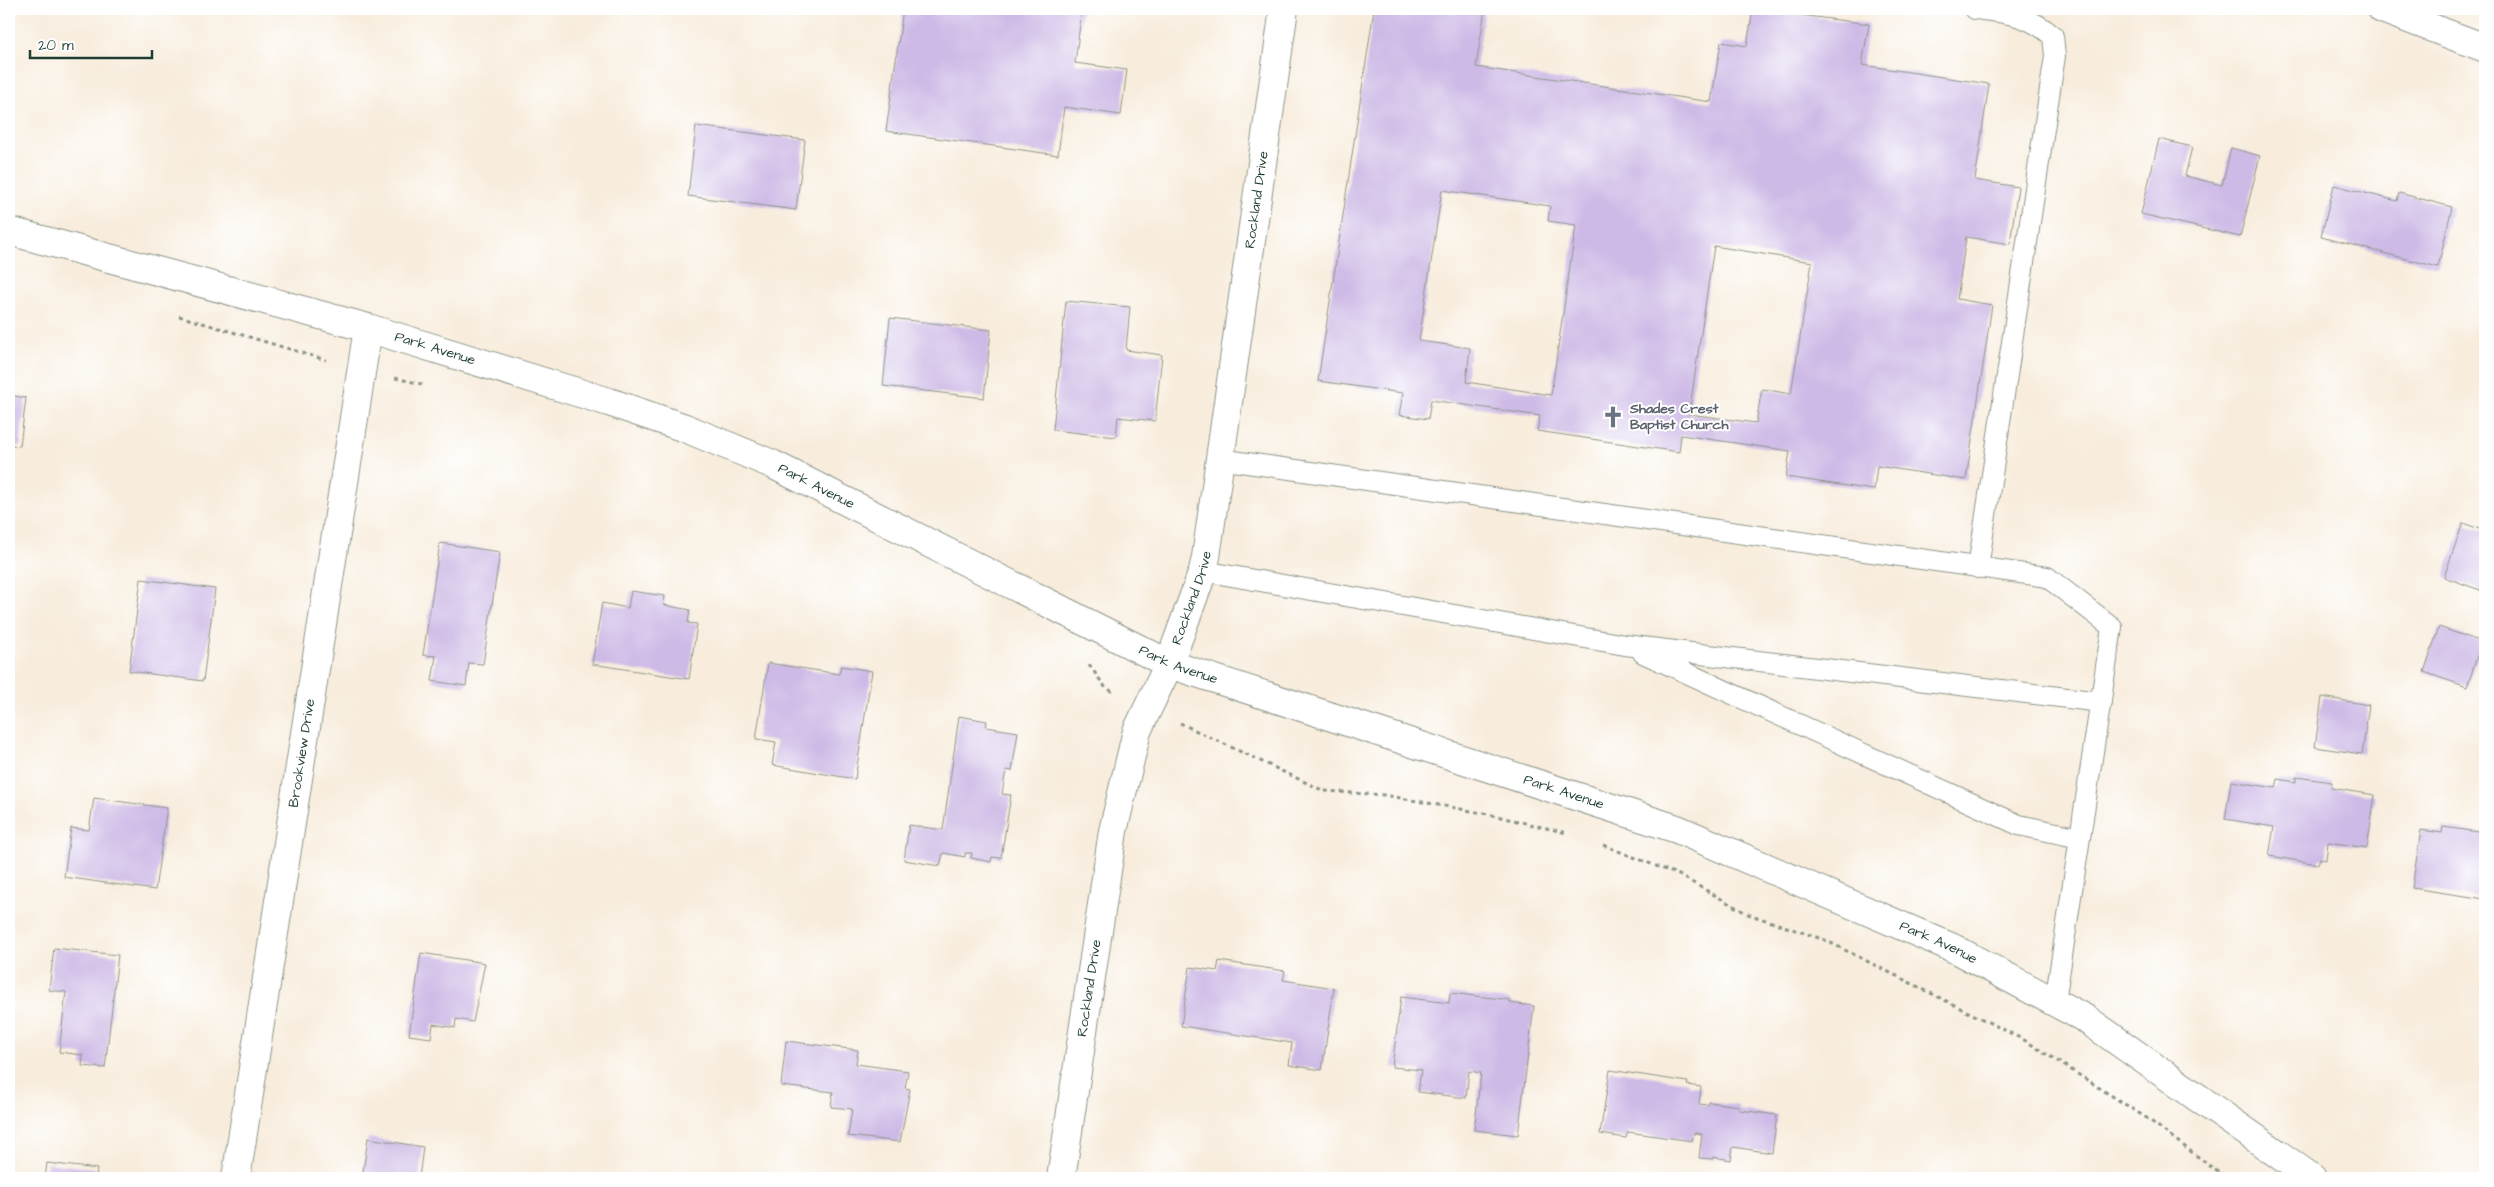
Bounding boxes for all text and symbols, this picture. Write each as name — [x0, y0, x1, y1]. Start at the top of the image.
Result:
scale bar — [30, 28, 152, 60]
text: 20 m — [38, 35, 74, 56]
street label: Rockland Drive — [1240, 149, 1274, 250]
street label: Park Avenue — [392, 327, 478, 371]
place label: Shades Crest Baptist Church — [1629, 399, 1729, 435]
church icon: Shades Crest Baptist Church — [1600, 404, 1626, 430]
street label: Park Avenue — [774, 459, 858, 514]
street label: Rockland Drive — [1167, 549, 1217, 648]
street label: Park Avenue — [1135, 640, 1221, 689]
street label: Brookview Drive — [284, 697, 320, 809]
street label: Park Avenue — [1521, 770, 1607, 815]
street label: Park Avenue — [1896, 916, 1981, 969]
street label: Rockland Drive — [1072, 938, 1107, 1038]

